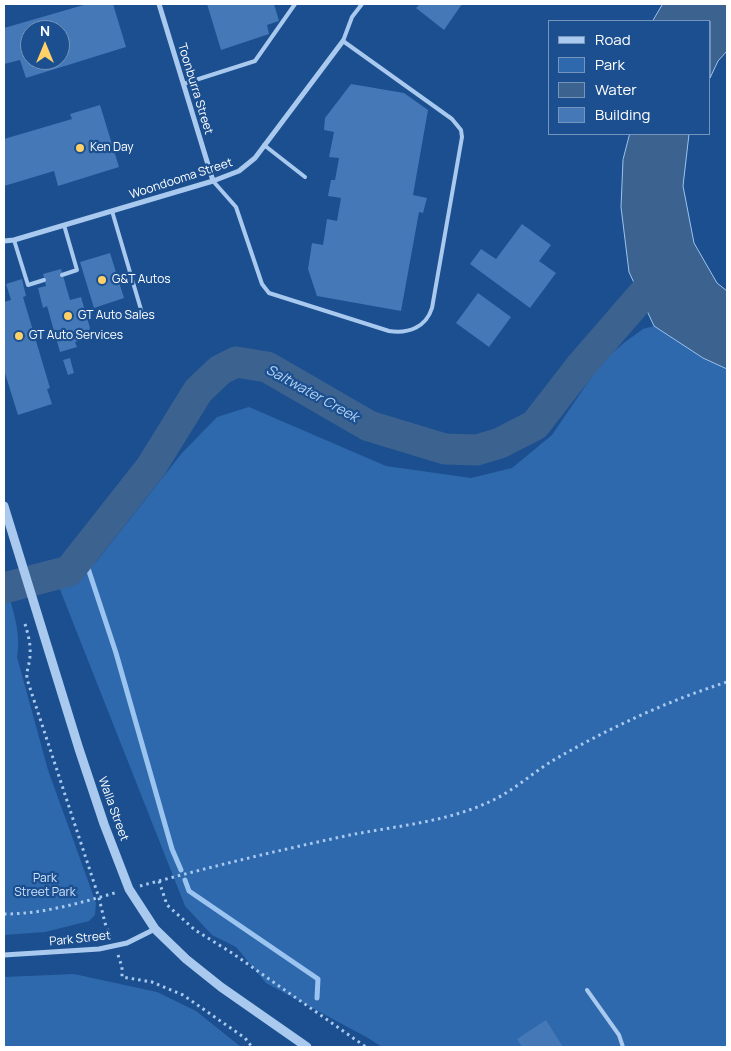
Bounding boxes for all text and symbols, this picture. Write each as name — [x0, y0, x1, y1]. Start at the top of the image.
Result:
north arrow — [20, 20, 70, 70]
legend — [548, 20, 711, 135]
text: N — [40, 21, 50, 40]
text: Road — [595, 29, 631, 50]
street label: Toonburra Street — [174, 42, 216, 136]
text: Park — [595, 54, 625, 75]
text: Water — [595, 79, 637, 100]
text: Building — [595, 104, 650, 125]
place label: Ken Day — [90, 141, 134, 155]
marker: Ken Day — [74, 142, 86, 154]
street label: Woondooma Street — [128, 156, 234, 202]
place label: G&T Autos — [112, 273, 170, 287]
marker: G&T Autos — [96, 274, 108, 286]
place label: GT Auto Sales — [78, 309, 155, 323]
marker: GT Auto Sales — [62, 310, 74, 322]
place label: GT Auto Services — [29, 329, 123, 343]
marker: GT Auto Services — [13, 330, 25, 342]
water label: Saltwater Creek — [263, 362, 361, 426]
street label: Walla Street — [95, 775, 131, 843]
park label: Park Street Park — [14, 872, 76, 900]
street label: Park Street — [49, 929, 111, 949]

